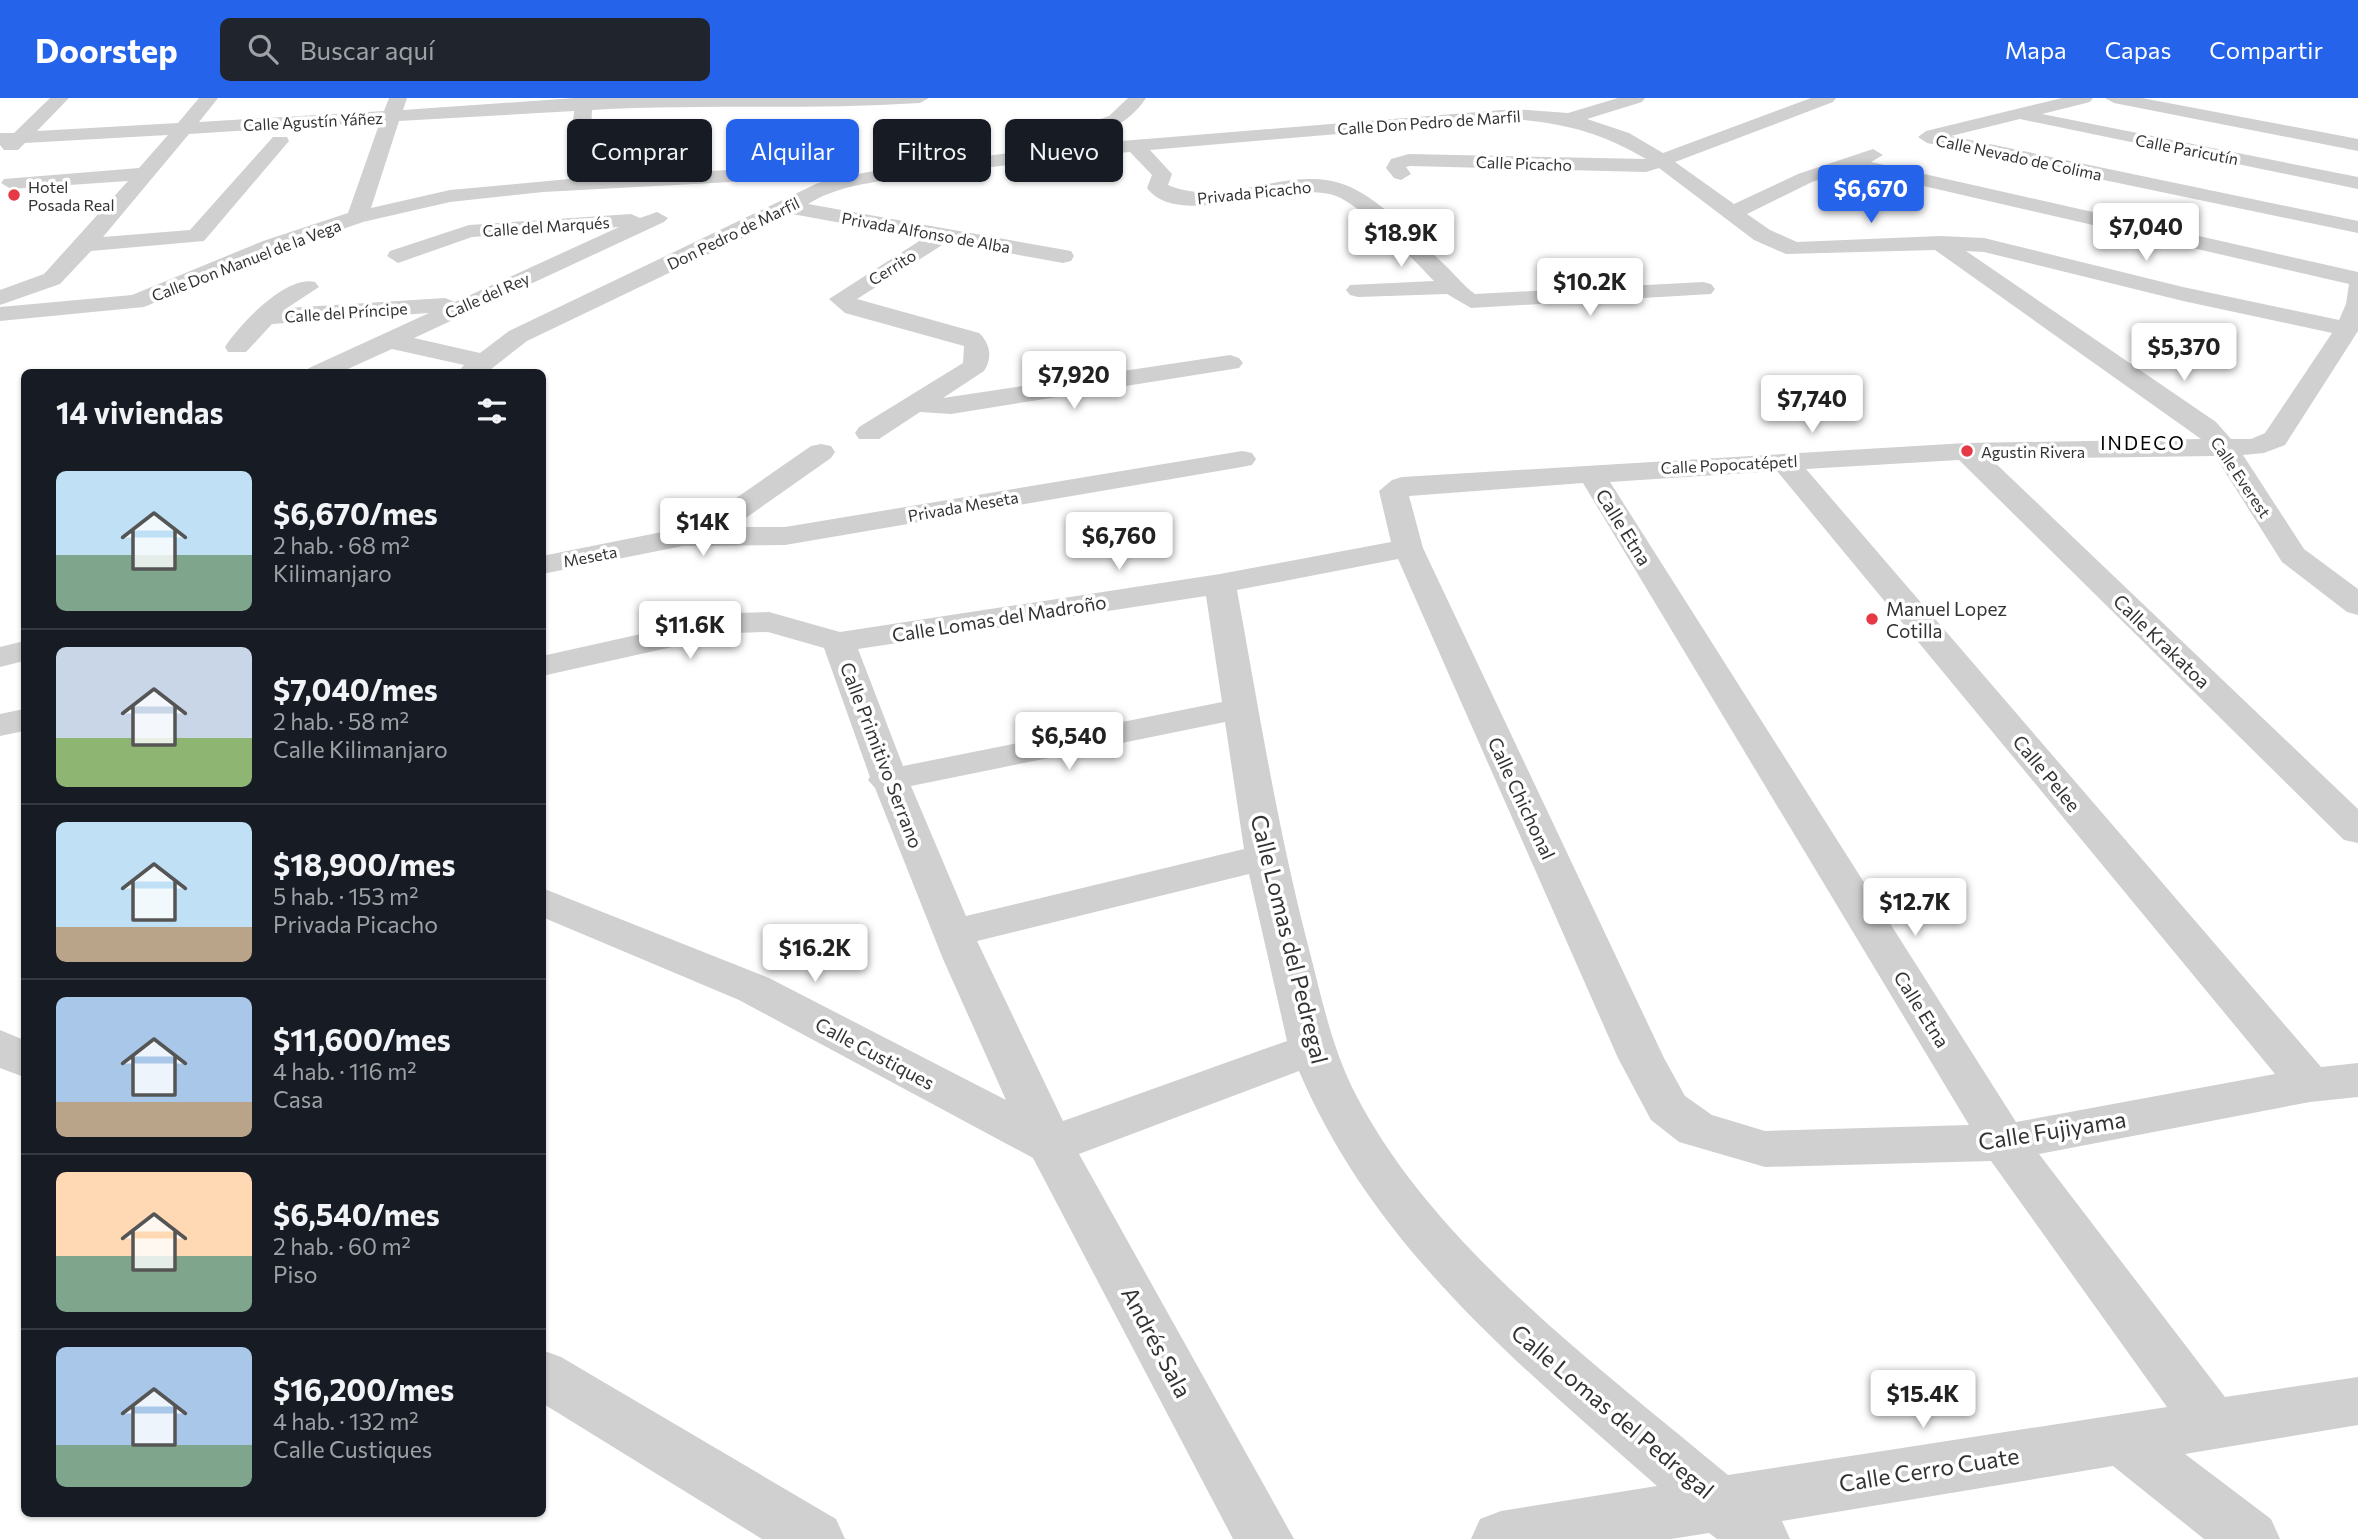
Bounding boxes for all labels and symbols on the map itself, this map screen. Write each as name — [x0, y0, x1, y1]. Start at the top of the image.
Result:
street label: Calle Don Pedro de Marfil — [1337, 106, 1521, 138]
street label: Calle Agustín Yáñez — [243, 108, 383, 134]
street label: Calle Nevado de Colima — [1934, 130, 2104, 184]
street label: Calle Paricutín — [2134, 130, 2240, 168]
street label: Calle Picacho — [1476, 152, 1572, 174]
pin: $6,670 — [1814, 166, 1928, 225]
place label: Hotel Posada Real — [28, 177, 115, 214]
street label: Privada Picacho — [1196, 177, 1312, 207]
marker: Hotel Posada Real — [6, 187, 22, 203]
street label: Don Pedro de Marfil — [664, 193, 802, 273]
pin: $7,040 — [2089, 204, 2203, 263]
street label: Privada Alfonso de Alba — [840, 208, 1012, 256]
pin: $18.9K — [1344, 209, 1458, 269]
street label: Calle del Marqués — [482, 212, 610, 240]
street label: Calle Don Manuel de la Vega — [149, 215, 343, 305]
street label: Cerrito — [865, 245, 919, 289]
pin: $10.2K — [1533, 258, 1647, 318]
street label: Calle del Rey — [442, 268, 532, 322]
street label: Calle del Príncipe — [284, 298, 408, 326]
pin: $5,370 — [2127, 324, 2241, 383]
pin: $7,920 — [1017, 352, 1131, 411]
pin: $7,740 — [1755, 376, 1869, 435]
district label: INDECO — [2100, 431, 2186, 454]
street label: Calle Everest — [2207, 433, 2275, 521]
place label: Agustin Rivera — [1981, 442, 2085, 461]
marker: Agustin Rivera — [1959, 443, 1975, 459]
street label: Calle Popocatépetl — [1660, 451, 1798, 477]
street label: Calle Etna — [1591, 484, 1657, 570]
street label: Privada Meseta — [906, 487, 1020, 525]
pin: $14K — [662, 498, 744, 558]
pin: $6,760 — [1062, 512, 1176, 572]
street label: Meseta — [562, 541, 618, 571]
street label: Calle Krakatoa — [2109, 589, 2215, 693]
street label: Calle Lomas del Madroño — [890, 590, 1108, 646]
place label: Manuel Lopez Cotilla — [1886, 597, 2007, 642]
pin: $11.6K — [633, 602, 747, 661]
marker: Manuel Lopez Cotilla — [1864, 611, 1880, 627]
street label: Calle Primitivo Serrano — [836, 659, 928, 851]
pin: $6,540 — [1012, 712, 1126, 772]
street label: Calle Pelee — [2008, 730, 2086, 816]
street label: Calle Chichonal — [1484, 733, 1560, 863]
street label: Calle Lomas del Pedregal — [1245, 811, 1335, 1067]
pin: $12.7K — [1858, 878, 1972, 938]
pin: $16.2K — [758, 924, 872, 984]
street label: Calle Etna — [1889, 966, 1955, 1052]
street label: Calle Custiques — [812, 1012, 938, 1094]
street label: Calle Fujiyama — [1976, 1104, 2128, 1156]
street label: Andrés Sala — [1116, 1282, 1198, 1402]
street label: Calle Lomas del Pedregal — [1506, 1318, 1720, 1504]
pin: $15.4K — [1866, 1370, 1980, 1430]
street label: Calle Cerro Cuate — [1837, 1441, 2021, 1497]

